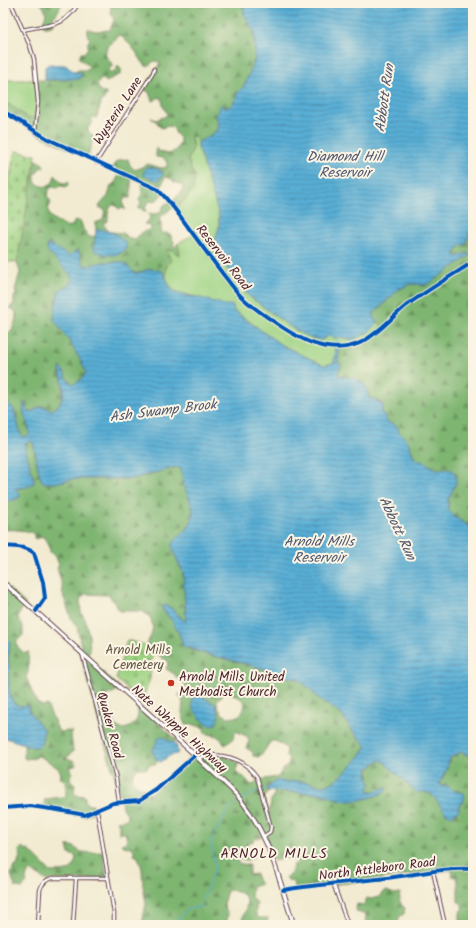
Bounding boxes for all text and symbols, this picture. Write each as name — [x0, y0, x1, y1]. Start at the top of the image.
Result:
water label: Abbott Run — [369, 61, 401, 134]
street label: Wysteria Lane — [88, 73, 148, 149]
water label: Diamond Hill Reservoir — [307, 146, 386, 184]
street label: Reservoir Road — [190, 220, 256, 296]
water label: Ash Swamp Brook — [109, 393, 220, 428]
water label: Abbott Run — [373, 493, 422, 565]
water label: Arnold Mills Reservoir — [284, 531, 356, 569]
park label: Arnold Mills Cemetery — [105, 640, 171, 676]
place label: Arnold Mills United Methodist Church — [179, 667, 285, 703]
marker: Arnold Mills United Methodist Church — [166, 678, 176, 688]
street label: Nate Whipple Highway — [126, 680, 233, 779]
street label: Quaker Road — [91, 690, 129, 762]
district label: ARNOLD MILLS — [220, 843, 328, 865]
street label: North Attleboro Road — [318, 852, 437, 887]

